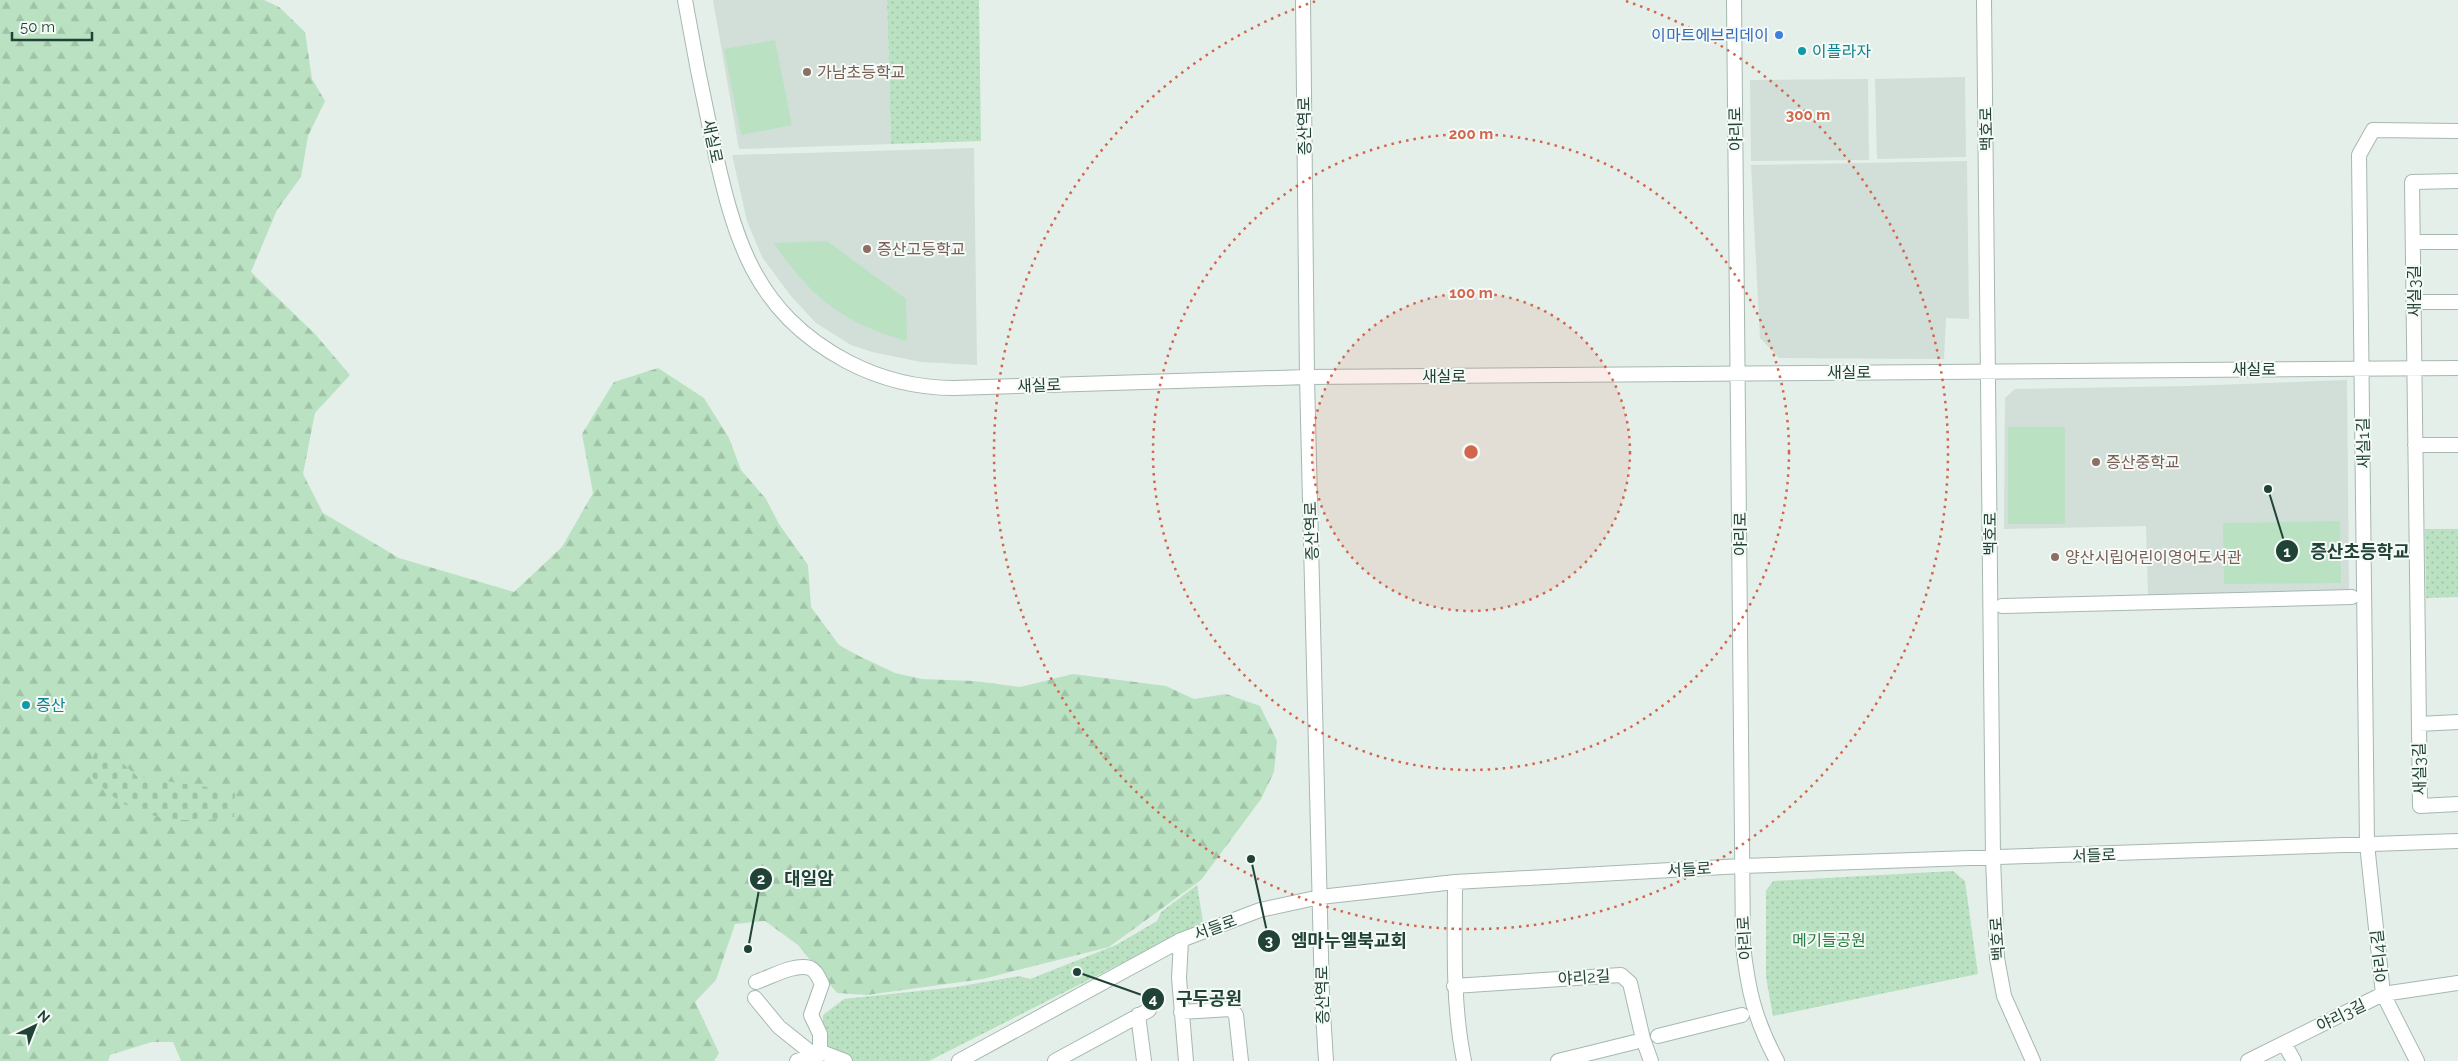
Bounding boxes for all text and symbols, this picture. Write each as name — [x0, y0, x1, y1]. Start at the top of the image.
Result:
scale bar — [12, 10, 92, 42]
text: 50 m — [20, 18, 55, 36]
place label: 이마트에브리데이 — [1651, 26, 1769, 45]
marker: 이마트에브리데이 — [1773, 29, 1785, 41]
place label: 이플라자 — [1812, 42, 1871, 61]
marker: 이플라자 — [1796, 45, 1808, 57]
place label: 가남초등학교 — [817, 63, 905, 82]
marker: 가남초등학교 — [801, 66, 813, 78]
street label: 증산역로 — [1294, 96, 1315, 156]
street label: 야리로 — [1726, 106, 1745, 151]
text: 300 m — [1786, 106, 1830, 124]
street label: 백호로 — [1977, 106, 1996, 151]
street label: 새실로 — [699, 118, 726, 165]
text: 200 m — [1449, 125, 1493, 143]
place label: 증산고등학교 — [877, 240, 965, 259]
marker: 증산고등학교 — [861, 243, 873, 255]
street label: 새실3길 — [2405, 265, 2424, 317]
text: 100 m — [1449, 284, 1493, 302]
street label: 새실로 — [2232, 360, 2276, 379]
street label: 새실로 — [1827, 363, 1871, 382]
street label: 새실로 — [1422, 367, 1466, 386]
street label: 새실로 — [1017, 375, 1062, 396]
street label: 새실1길 — [2354, 417, 2373, 469]
centre of rings — [1462, 443, 1480, 461]
place label: 증산중학교 — [2106, 453, 2180, 472]
marker: 증산중학교 — [2090, 456, 2102, 468]
street label: 증산역로 — [1301, 501, 1322, 561]
street label: 야리로 — [1731, 512, 1750, 556]
street label: 백호로 — [1981, 512, 2000, 556]
callout: 증산초등학교 — [2275, 535, 2419, 568]
text: 증산초등학교 — [2310, 541, 2410, 562]
text: 1 — [2283, 543, 2291, 561]
place label: 양산시립어린이영어도서관 — [2065, 548, 2242, 567]
marker: 양산시립어린이영어도서관 — [2049, 551, 2061, 563]
place label: 증산 — [36, 696, 66, 715]
marker: 증산 — [20, 699, 32, 711]
street label: 새실3길 — [2410, 742, 2429, 796]
street label: 서들로 — [2072, 845, 2117, 866]
street label: 서들로 — [1666, 859, 1712, 880]
callout: 대일암 — [749, 862, 844, 895]
text: 대일암 — [784, 868, 834, 889]
text: 2 — [757, 870, 765, 888]
street label: 서들로 — [1191, 911, 1239, 944]
street label: 야리로 — [1734, 915, 1755, 961]
street label: 백호로 — [1986, 916, 2009, 962]
callout: 엠마누엘북교회 — [1256, 924, 1417, 957]
street label: 야리4길 — [2367, 929, 2392, 983]
text: 엠마누엘북교회 — [1291, 930, 1407, 951]
park label: 메기들공원 — [1792, 931, 1866, 950]
text: 3 — [1265, 932, 1273, 950]
street label: 증산역로 — [1312, 965, 1333, 1025]
street label: 야리2길 — [1557, 966, 1611, 989]
callout: 구두공원 — [1141, 983, 1252, 1016]
text: 구두공원 — [1176, 988, 1242, 1009]
text: 4 — [1149, 990, 1158, 1008]
street label: 야리3길 — [2313, 995, 2369, 1036]
north arrow — [10, 1001, 60, 1051]
text: N — [35, 1007, 53, 1026]

